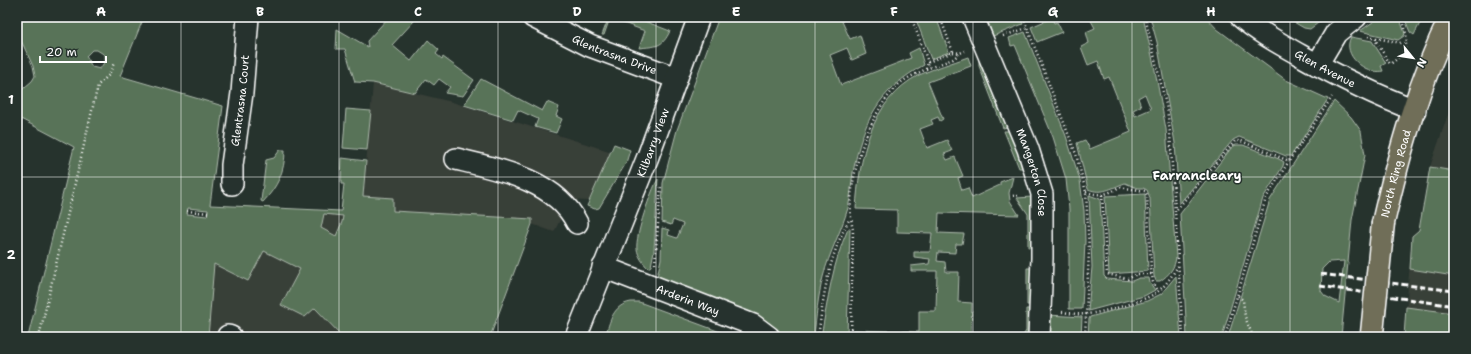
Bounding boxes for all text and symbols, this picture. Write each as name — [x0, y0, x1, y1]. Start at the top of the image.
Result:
text: A — [96, 3, 106, 20]
text: B — [256, 3, 264, 20]
text: C — [414, 3, 422, 20]
text: D — [572, 3, 582, 20]
text: E — [732, 3, 741, 20]
text: F — [890, 3, 898, 20]
text: G — [1048, 3, 1059, 20]
text: H — [1206, 3, 1216, 20]
text: I — [1366, 3, 1374, 20]
street label: Glentrasna Drive — [570, 31, 659, 78]
scale bar — [40, 38, 106, 64]
north arrow — [1393, 38, 1433, 78]
text: 20 m — [46, 44, 77, 60]
street label: Glen Avenue — [1292, 46, 1358, 91]
street label: Glentrasna Court — [227, 54, 253, 147]
text: N — [1412, 55, 1430, 71]
text: 1 — [8, 91, 14, 108]
street label: Kilbarry View — [633, 106, 673, 179]
street label: Mangerton Close — [1013, 126, 1050, 216]
street label: North Ring Road — [1377, 128, 1414, 219]
district label: Farrancleary — [1152, 167, 1242, 184]
text: 2 — [6, 246, 16, 263]
street label: Arderin Way — [654, 281, 722, 319]

